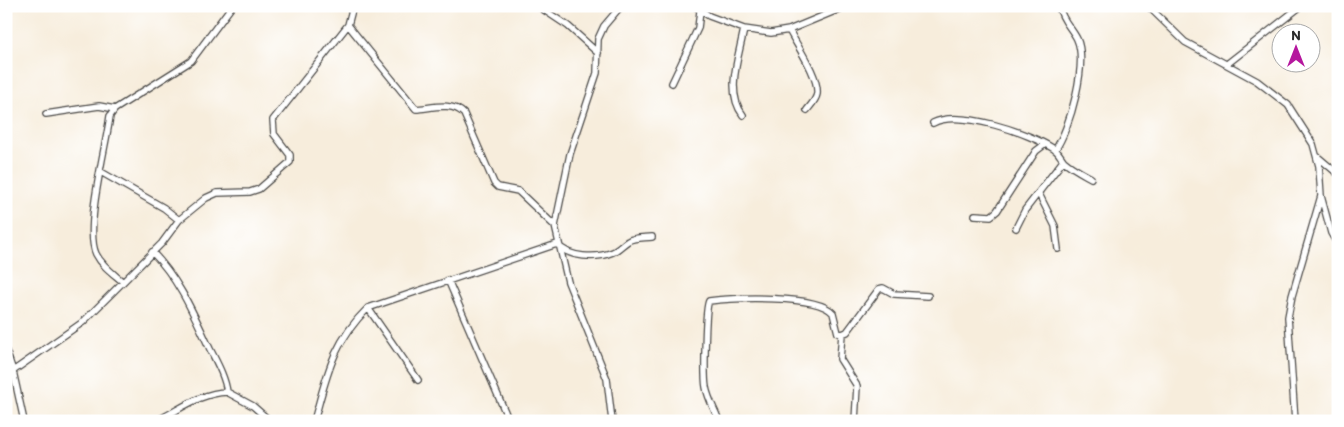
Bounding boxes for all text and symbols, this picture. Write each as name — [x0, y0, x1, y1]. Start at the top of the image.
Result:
north arrow — [1272, 22, 1322, 72]
text: N — [1291, 27, 1301, 44]

